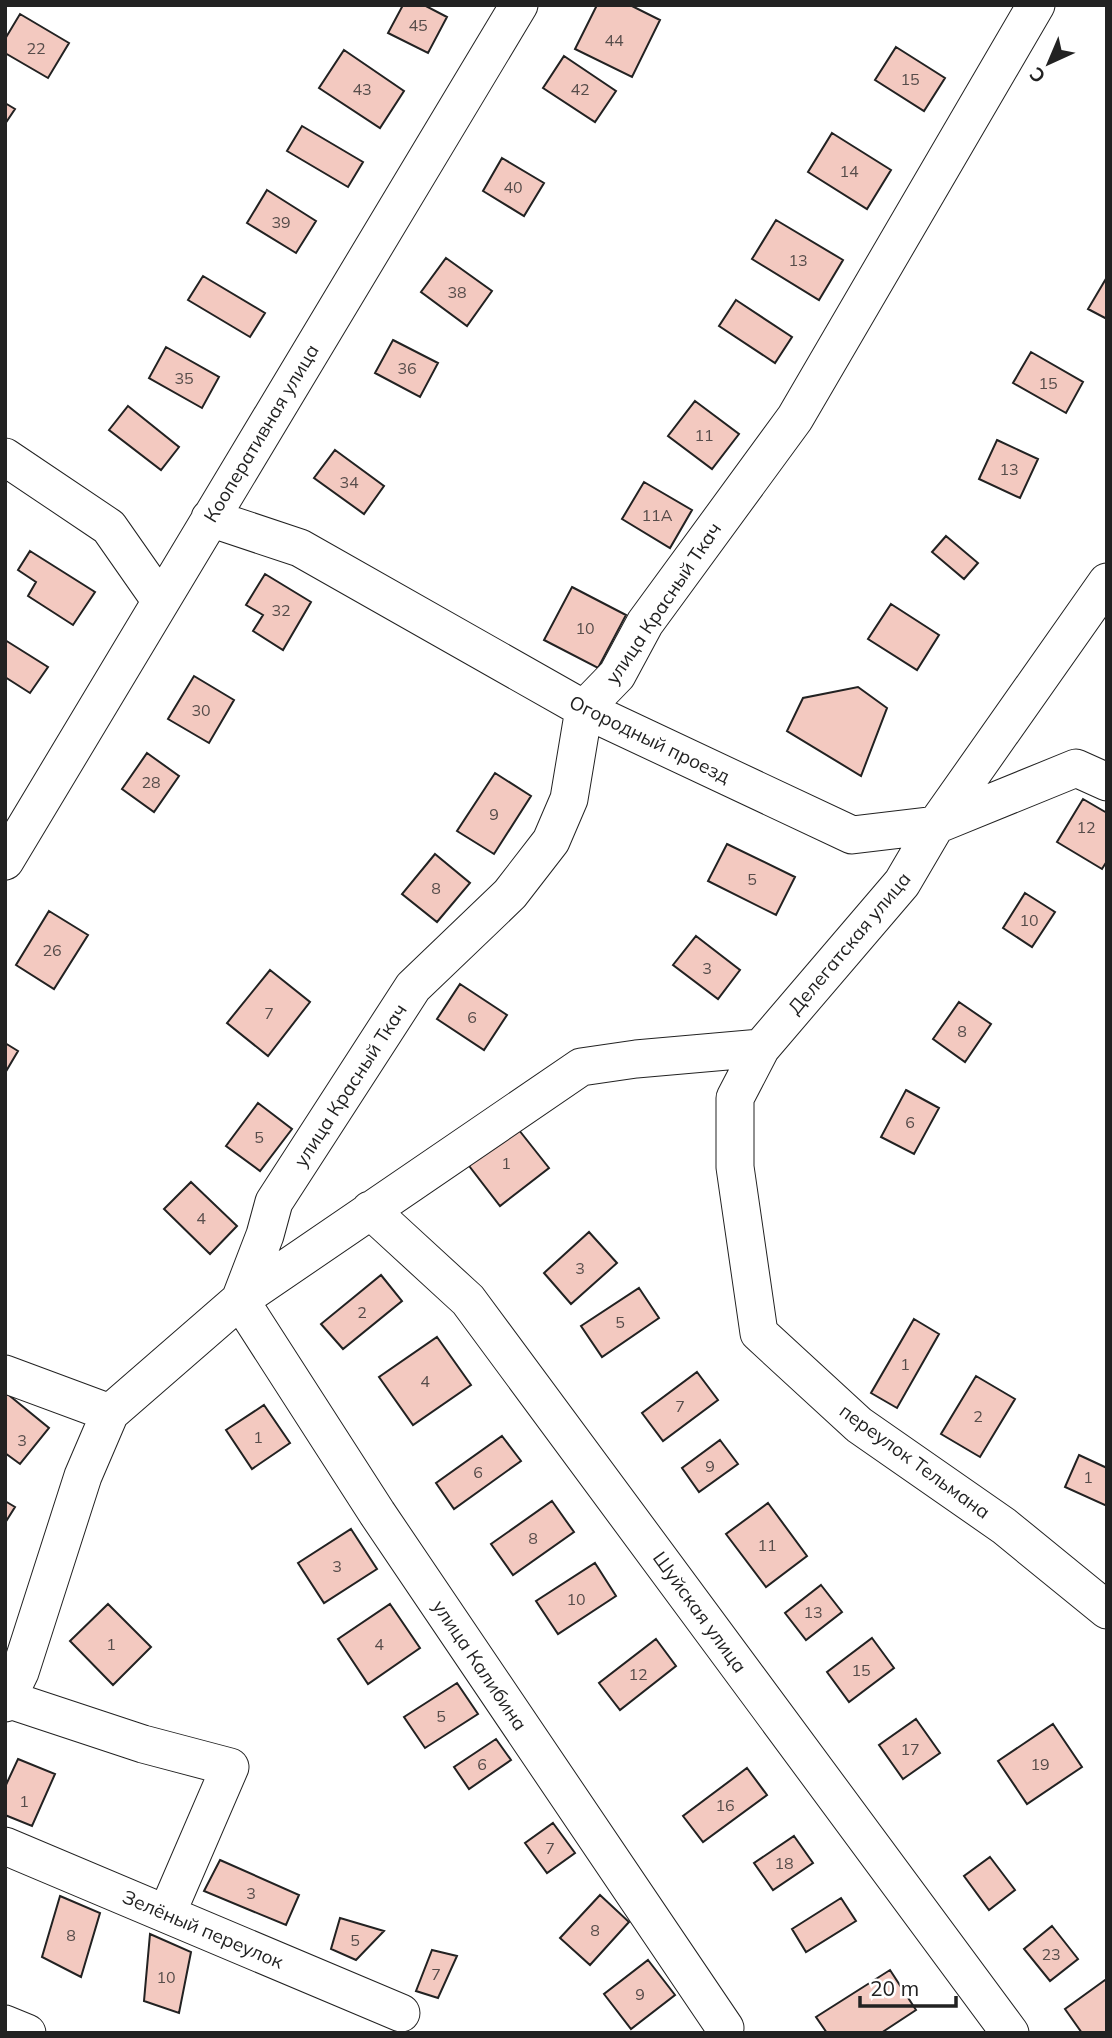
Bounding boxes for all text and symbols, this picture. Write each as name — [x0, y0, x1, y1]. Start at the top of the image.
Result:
house number: 45 — [408, 15, 428, 35]
north arrow — [1014, 28, 1084, 98]
house number: 44 — [604, 30, 624, 50]
house number: 22 — [26, 38, 46, 58]
text: С — [1024, 62, 1050, 88]
house number: 15 — [900, 69, 920, 89]
house number: 43 — [352, 79, 372, 99]
house number: 42 — [570, 79, 590, 99]
house number: 14 — [839, 161, 859, 181]
house number: 40 — [503, 177, 523, 197]
house number: 39 — [271, 212, 291, 232]
house number: 13 — [788, 250, 808, 270]
house number: 38 — [447, 282, 467, 302]
street label: Кооперативная улица — [198, 340, 324, 526]
house number: 36 — [397, 358, 417, 378]
house number: 35 — [174, 368, 194, 388]
house number: 15 — [1038, 373, 1058, 393]
house number: 11 — [694, 425, 714, 445]
house number: 13 — [999, 459, 1019, 479]
house number: 34 — [339, 472, 359, 492]
house number: 11А — [642, 505, 673, 525]
street label: улица Красный Ткач — [600, 518, 726, 688]
house number: 32 — [271, 600, 291, 620]
house number: 10 — [575, 618, 595, 638]
street label: Огородный проезд — [566, 690, 735, 789]
house number: 30 — [191, 700, 211, 720]
house number: 28 — [141, 772, 161, 792]
house number: 9 — [489, 804, 499, 824]
house number: 12 — [1076, 817, 1096, 837]
street label: Делегатская улица — [783, 867, 915, 1019]
house number: 5 — [747, 869, 757, 889]
house number: 8 — [431, 878, 441, 898]
house number: 10 — [1019, 910, 1039, 930]
house number: 26 — [42, 940, 62, 960]
house number: 3 — [702, 958, 712, 978]
street label: улица Красный Ткач — [288, 999, 412, 1171]
house number: 7 — [264, 1003, 274, 1023]
house number: 6 — [467, 1007, 477, 1027]
house number: 8 — [957, 1021, 967, 1041]
house number: 6 — [905, 1112, 915, 1132]
house number: 5 — [254, 1127, 264, 1147]
house number: 1 — [501, 1153, 511, 1173]
house number: 4 — [196, 1208, 206, 1228]
house number: 3 — [575, 1258, 585, 1278]
house number: 2 — [357, 1302, 367, 1322]
house number: 5 — [615, 1312, 625, 1332]
house number: 1 — [900, 1354, 910, 1374]
house number: 4 — [420, 1371, 430, 1391]
house number: 7 — [675, 1396, 685, 1416]
street label: переулок Тельмана — [835, 1398, 995, 1524]
house number: 2 — [973, 1406, 983, 1426]
house number: 1 — [253, 1427, 263, 1447]
house number: 3 — [17, 1430, 27, 1450]
house number: 9 — [705, 1456, 715, 1476]
house number: 6 — [473, 1462, 483, 1482]
house number: 1 — [1083, 1467, 1093, 1487]
house number: 8 — [528, 1528, 538, 1548]
house number: 11 — [757, 1535, 777, 1555]
street label: Шуйская улица — [648, 1547, 752, 1677]
house number: 3 — [332, 1556, 342, 1576]
house number: 10 — [566, 1589, 586, 1609]
street label: улица Калибина — [428, 1595, 532, 1735]
house number: 13 — [803, 1602, 823, 1622]
house number: 1 — [106, 1634, 116, 1654]
house number: 4 — [374, 1634, 384, 1654]
house number: 15 — [851, 1660, 871, 1680]
house number: 12 — [628, 1664, 648, 1684]
house number: 5 — [436, 1706, 446, 1726]
house number: 17 — [900, 1739, 920, 1759]
house number: 6 — [477, 1754, 487, 1774]
house number: 19 — [1030, 1754, 1050, 1774]
house number: 1 — [19, 1791, 29, 1811]
house number: 16 — [715, 1795, 735, 1815]
house number: 7 — [545, 1838, 555, 1858]
house number: 18 — [774, 1853, 794, 1873]
house number: 3 — [246, 1883, 256, 1903]
street label: Зелёный переулок — [119, 1884, 288, 1974]
house number: 8 — [590, 1920, 600, 1940]
house number: 8 — [66, 1925, 76, 1945]
house number: 5 — [350, 1930, 360, 1950]
house number: 23 — [1041, 1944, 1061, 1964]
house number: 7 — [431, 1964, 441, 1984]
scale bar — [860, 1965, 956, 2009]
house number: 10 — [156, 1967, 176, 1987]
text: 20 m — [870, 1975, 919, 2001]
house number: 9 — [635, 1984, 645, 2004]

